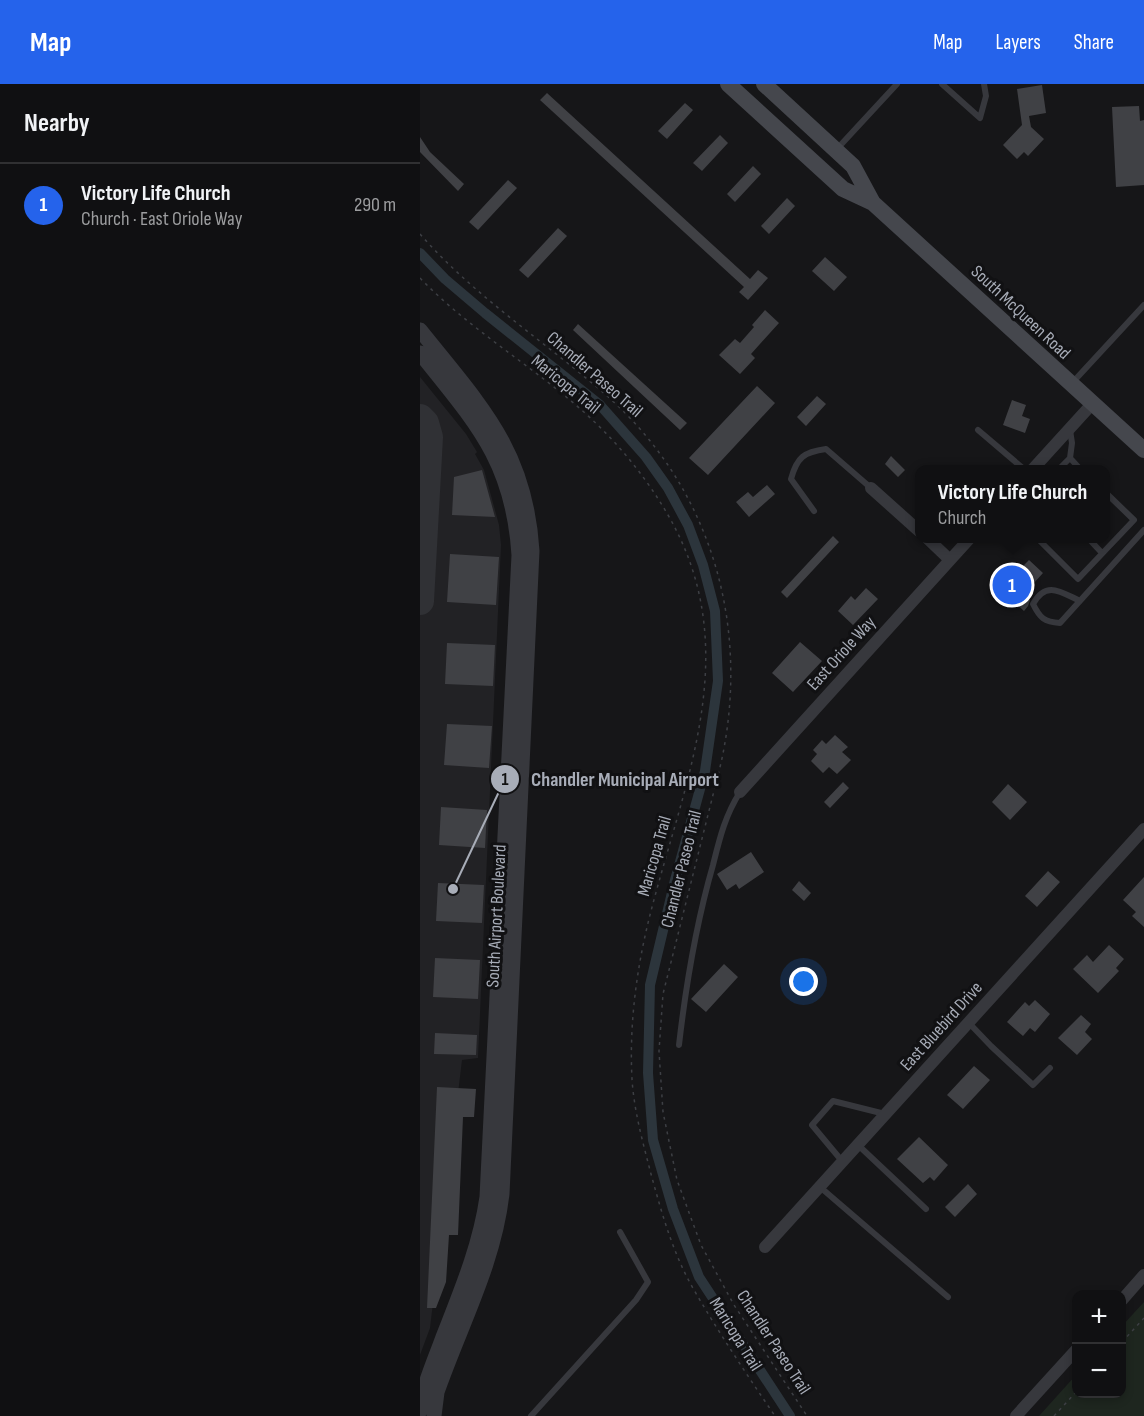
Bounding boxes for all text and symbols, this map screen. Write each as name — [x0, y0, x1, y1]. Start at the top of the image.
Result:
text: Map — [30, 26, 71, 59]
text: Map — [933, 30, 962, 55]
text: Layers — [995, 30, 1041, 55]
text: Share — [1074, 30, 1114, 55]
text: Nearby — [24, 108, 90, 139]
text: Victory Life Church — [81, 180, 231, 207]
text: 1 — [40, 193, 47, 217]
text: 290 m — [354, 193, 396, 217]
text: Church · East Oriole Way — [81, 207, 242, 231]
street label: South McQueen Road — [967, 261, 1075, 364]
street label: Chandler Paseo Trail — [543, 327, 647, 422]
street label: Maricopa Trail — [527, 350, 604, 418]
popup — [915, 465, 1110, 543]
text: Victory Life Church — [938, 479, 1087, 506]
text: Church — [938, 506, 986, 530]
pin: 1 — [992, 562, 1032, 608]
street label: East Oriole Way — [803, 612, 880, 695]
callout: Chandler Municipal Airport — [490, 760, 731, 798]
text: Chandler Municipal Airport — [531, 768, 719, 792]
text: 1 — [501, 769, 509, 790]
street label: Chandler Paseo Trail — [657, 808, 706, 930]
street label: Maricopa Trail — [633, 814, 676, 899]
street label: South Airport Boulevard — [482, 844, 511, 988]
your location — [789, 967, 818, 996]
street label: East Bluebird Drive — [896, 978, 987, 1075]
street label: Chandler Paseo Trail — [732, 1286, 815, 1398]
map controls — [1072, 1290, 1126, 1398]
button: + — [1072, 1290, 1126, 1344]
street label: Maricopa Trail — [705, 1294, 766, 1375]
button: − — [1072, 1344, 1126, 1398]

